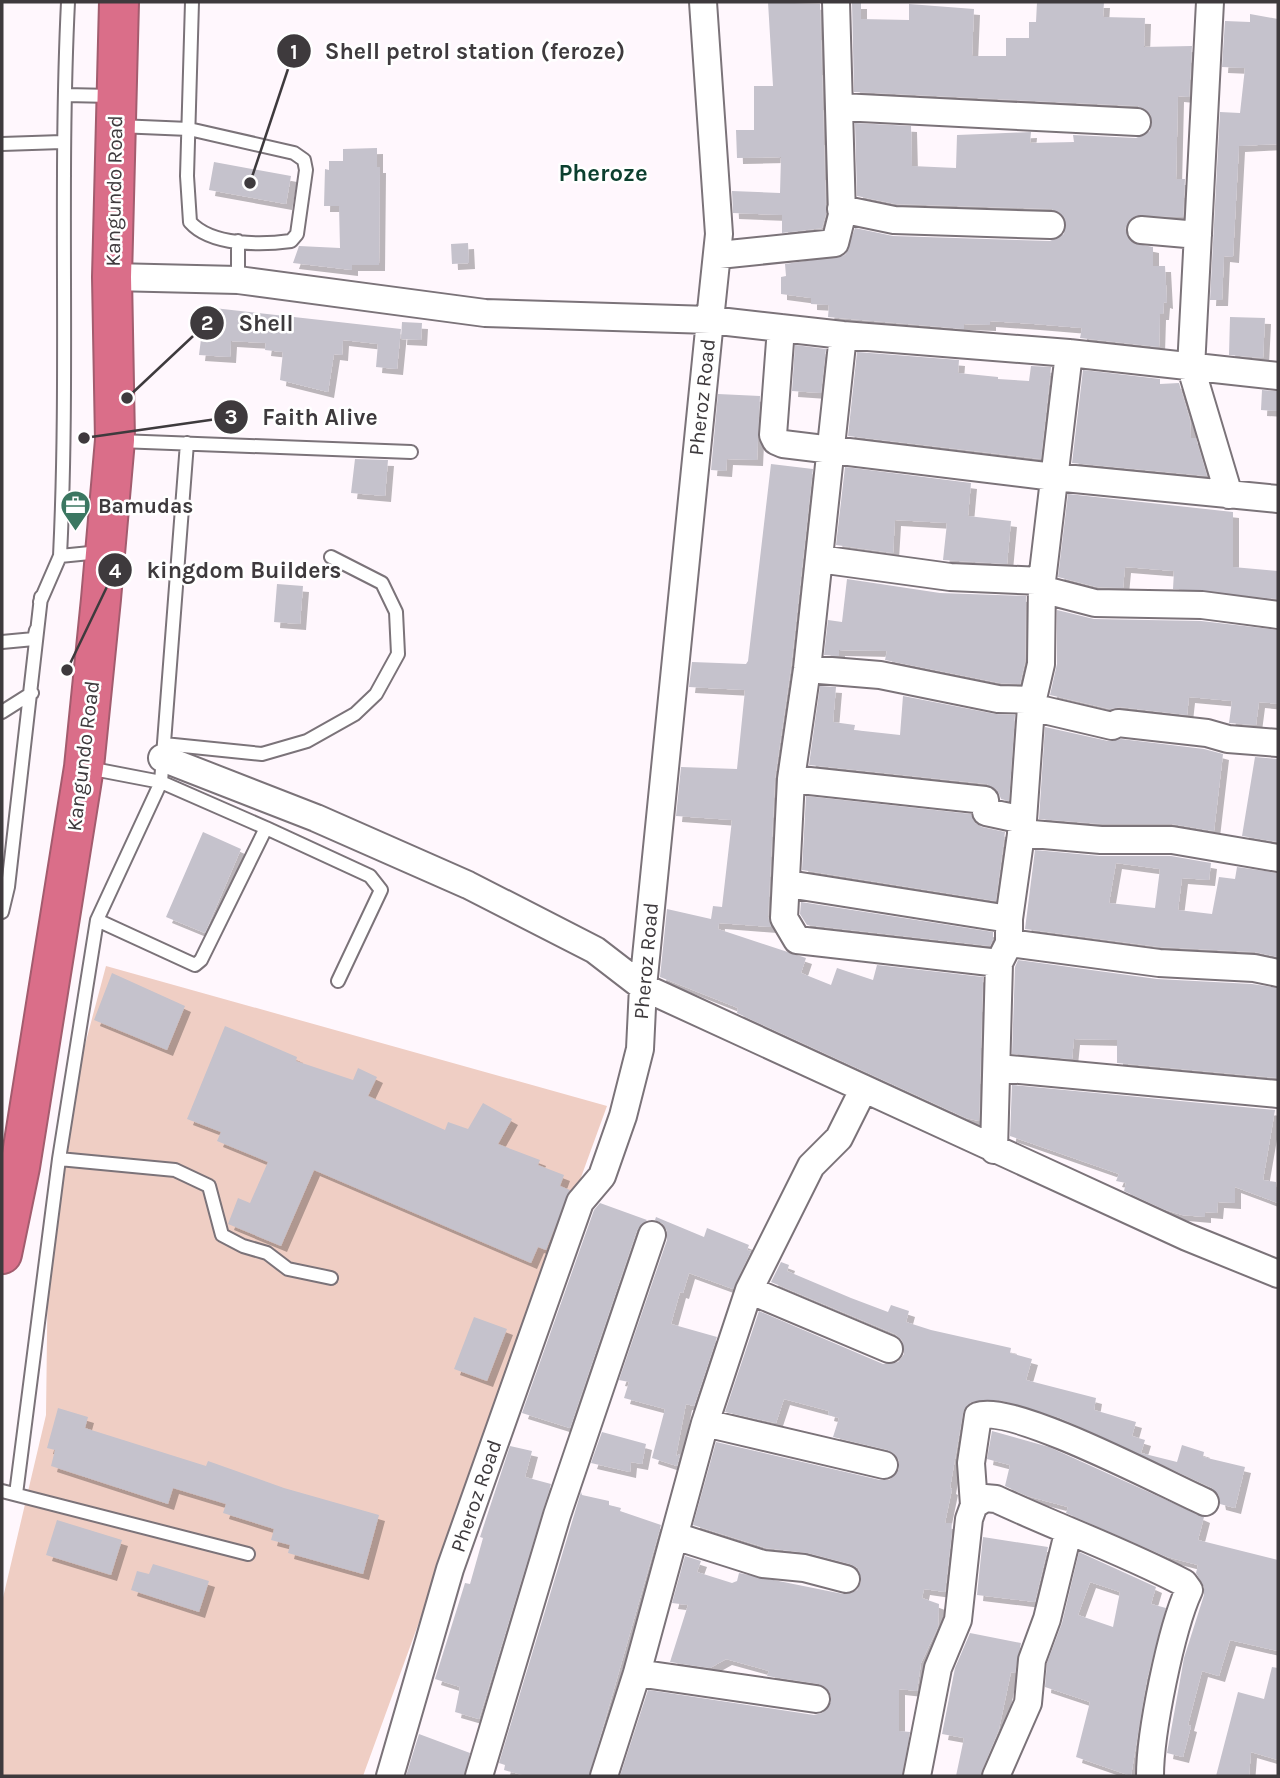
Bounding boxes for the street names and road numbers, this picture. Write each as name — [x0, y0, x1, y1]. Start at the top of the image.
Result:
street label: Kangundo Road — [101, 115, 127, 267]
street label: Pheroz Road — [684, 337, 720, 457]
street label: Kangundo Road — [62, 679, 104, 833]
street label: Pheroz Road — [629, 901, 663, 1021]
street label: Pheroz Road — [446, 1437, 506, 1555]

